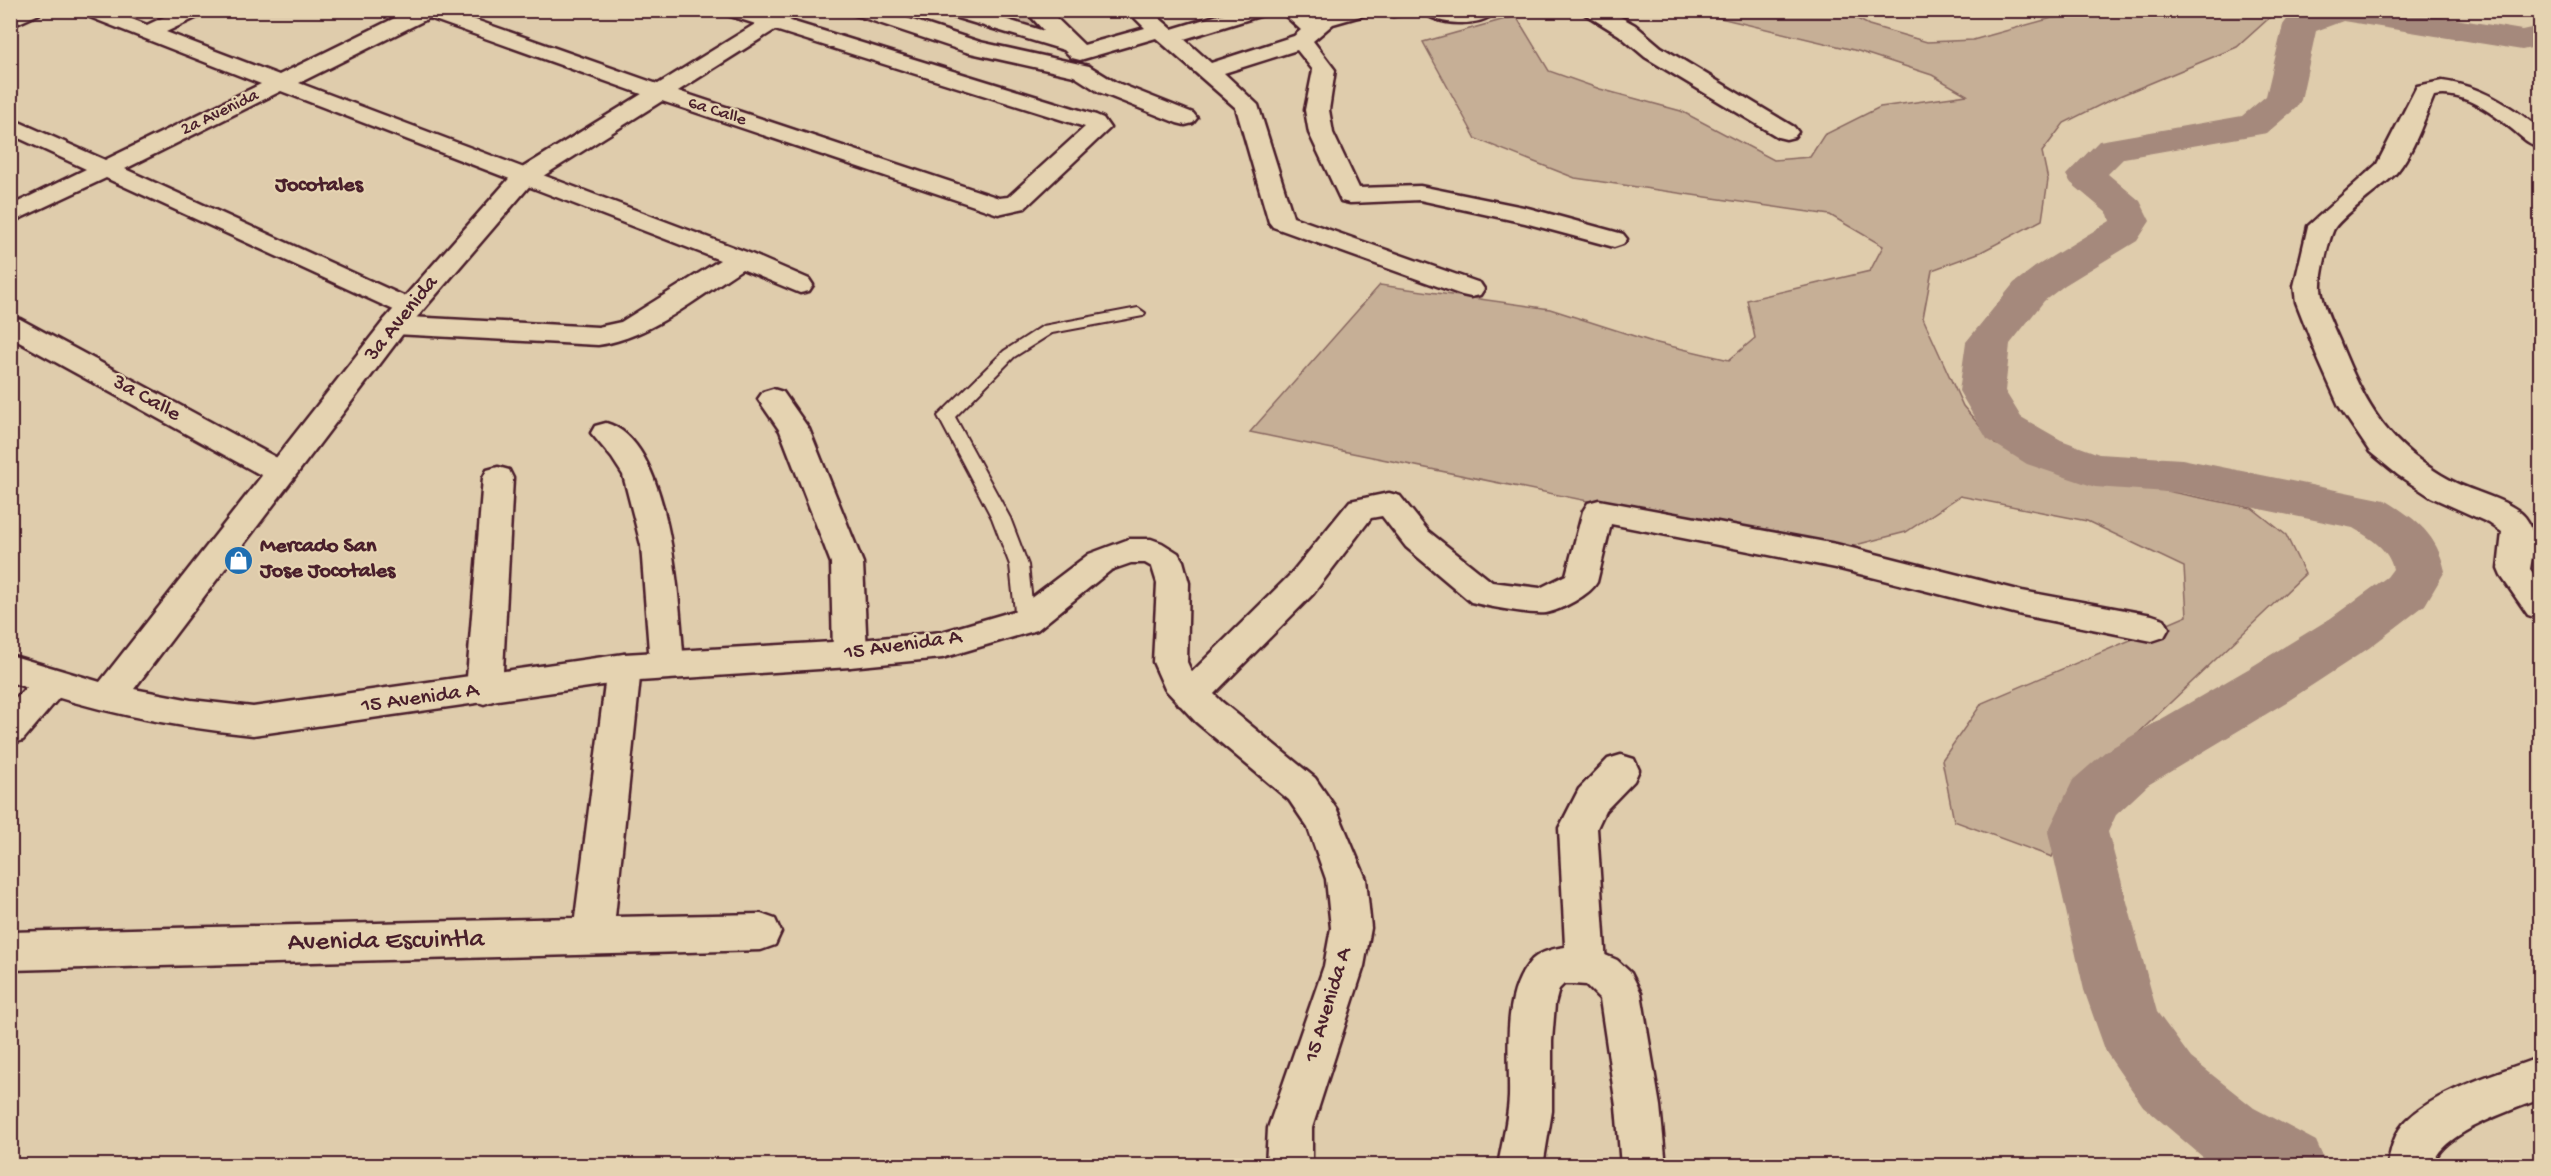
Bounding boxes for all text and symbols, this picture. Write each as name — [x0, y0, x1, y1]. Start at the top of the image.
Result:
street label: 2a Avenida — [178, 85, 263, 141]
street label: 6a Calle — [685, 93, 750, 132]
district label: Jocotales — [274, 173, 365, 199]
street label: 3a Avenida — [359, 270, 445, 368]
street label: 3a Calle — [106, 369, 185, 429]
place label: Mercado San Jose Jocotales — [259, 534, 397, 585]
shop icon: Mercado San Jose Jocotales — [223, 544, 255, 576]
street label: 15 Avenida A — [842, 625, 964, 667]
street label: 15 Avenida A — [359, 678, 481, 720]
street label: Avenida Escuintla — [287, 924, 486, 960]
street label: 15 Avenida A — [1299, 944, 1359, 1066]

